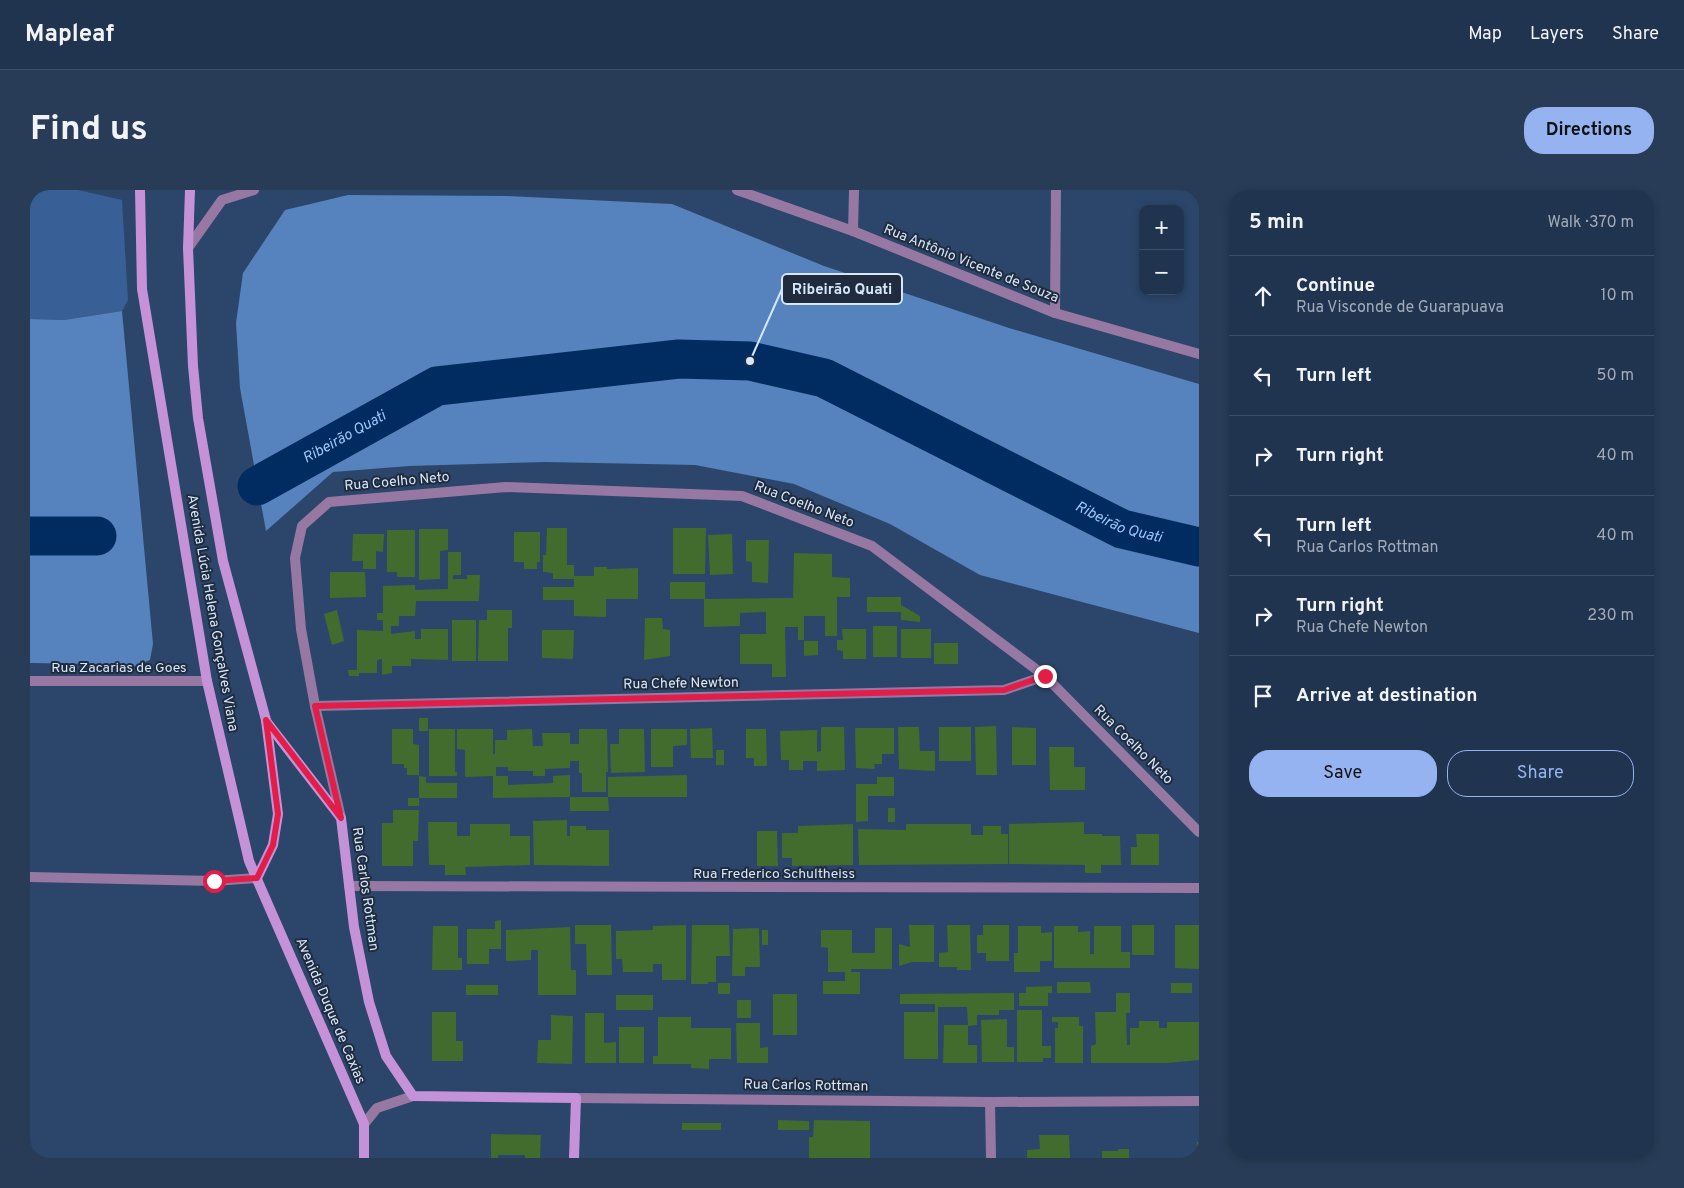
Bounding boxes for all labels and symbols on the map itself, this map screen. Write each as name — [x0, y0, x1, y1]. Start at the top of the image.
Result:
street label: Rua Antônio Vicente de Souza — [881, 221, 1061, 307]
callout: Ribeirão Quati — [782, 274, 902, 304]
text: Ribeirão Quati — [792, 281, 892, 300]
water label: Ribeirão Quati — [299, 406, 390, 468]
street label: Rua Coelho Neto — [344, 469, 451, 495]
street label: Rua Coelho Neto — [752, 478, 857, 532]
street label: Avenida Lúcia Helena Gonçalves Viana — [183, 493, 241, 733]
water label: Ribeirão Quati — [1072, 497, 1165, 548]
street label: Rua Zacarias de Goes — [51, 660, 187, 677]
route end — [1034, 665, 1057, 688]
street label: Rua Chefe Newton — [623, 674, 739, 694]
street label: Rua Coelho Neto — [1090, 702, 1176, 788]
street label: Rua Carlos Rottman — [348, 826, 382, 952]
street label: Rua Frederico Schultheiss — [693, 866, 855, 883]
route start — [203, 870, 226, 893]
street label: Avenida Duque de Caxias — [291, 935, 369, 1087]
street label: Rua Carlos Rottman — [744, 1076, 868, 1096]

